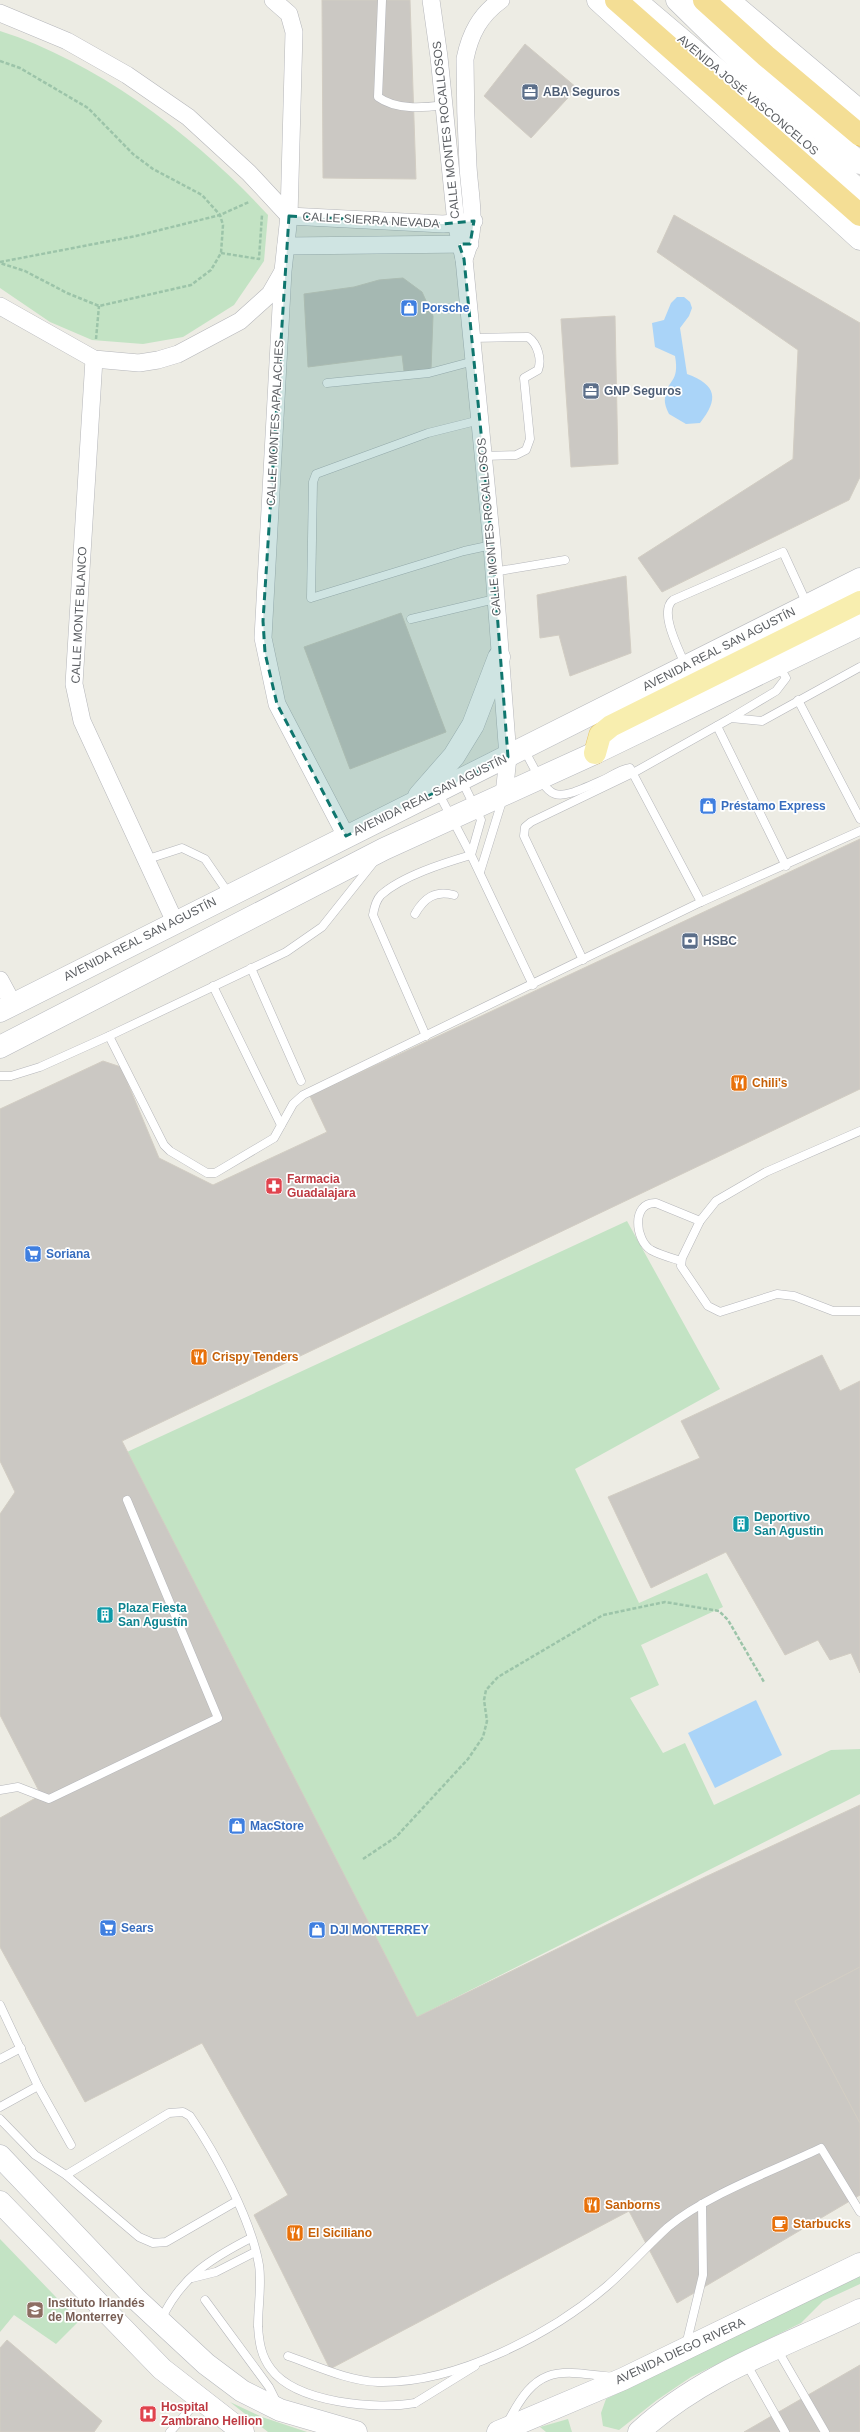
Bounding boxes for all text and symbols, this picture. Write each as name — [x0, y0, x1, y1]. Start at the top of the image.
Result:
street label: AVENIDA JOSÉ VASCONCELOS — [675, 31, 822, 158]
street label: CALLE MONTES ROCALLOSOS — [430, 40, 462, 220]
office icon: ABA Seguros — [520, 82, 540, 102]
place label: ABA Seguros — [543, 85, 620, 99]
street label: CALLE SIERRA NEVADA — [302, 209, 440, 231]
shop icon: Porsche — [399, 298, 419, 318]
place label: Porsche — [422, 301, 470, 315]
street label: CALLE MONTES APALACHES — [264, 339, 286, 507]
office icon: GNP Seguros — [581, 381, 601, 401]
place label: GNP Seguros — [604, 384, 681, 398]
street label: CALLE MONTES ROCALLOSOS — [474, 437, 504, 617]
street label: CALLE MONTE BLANCO — [68, 546, 90, 684]
street label: AVENIDA REAL SAN AGUSTÍN — [640, 603, 798, 694]
street label: AVENIDA REAL SAN AGUSTÍN — [350, 751, 509, 838]
shop icon: Préstamo Express — [698, 796, 718, 816]
place label: Préstamo Express — [721, 799, 826, 813]
street label: AVENIDA REAL SAN AGUSTÍN — [61, 893, 219, 984]
bank icon: HSBC — [680, 931, 700, 951]
place label: HSBC — [703, 934, 737, 948]
restaurant icon: Chili's — [729, 1073, 749, 1093]
place label: Chili's — [752, 1076, 788, 1090]
place label: Farmacia Guadalajara — [287, 1172, 356, 1200]
pharmacy icon: Farmacia Guadalajara — [264, 1176, 284, 1196]
supermarket icon: Soriana — [23, 1244, 43, 1264]
place label: Soriana — [46, 1247, 90, 1261]
restaurant icon: Crispy Tenders — [189, 1347, 209, 1367]
place label: Crispy Tenders — [212, 1350, 299, 1364]
place label: Deportivo San Agustin — [754, 1510, 824, 1538]
building icon: Deportivo San Agustin — [731, 1514, 751, 1534]
place label: Plaza Fiesta San Agustín — [118, 1601, 188, 1629]
building icon: Plaza Fiesta San Agustín — [95, 1605, 115, 1625]
shop icon: MacStore — [227, 1816, 247, 1836]
place label: MacStore — [250, 1819, 304, 1833]
supermarket icon: Sears — [98, 1918, 118, 1938]
shop icon: DJI MONTERREY — [307, 1920, 327, 1940]
place label: Sears — [121, 1921, 154, 1935]
place label: DJI MONTERREY — [330, 1923, 429, 1937]
restaurant icon: Sanborns — [582, 2195, 602, 2215]
place label: Sanborns — [605, 2198, 661, 2212]
cafe icon: Starbucks — [770, 2214, 790, 2234]
place label: Starbucks — [793, 2217, 851, 2231]
restaurant icon: El Siciliano — [285, 2223, 305, 2243]
place label: El Siciliano — [308, 2226, 372, 2240]
place label: Instituto Irlandés de Monterrey — [48, 2296, 145, 2324]
school or university icon: Instituto Irlandés de Monterrey — [25, 2300, 45, 2320]
street label: AVENIDA DIEGO RIVERA — [613, 2315, 747, 2387]
place label: Hospital Zambrano Hellion — [161, 2400, 262, 2428]
hospital icon: Hospital Zambrano Hellion — [138, 2404, 158, 2424]

